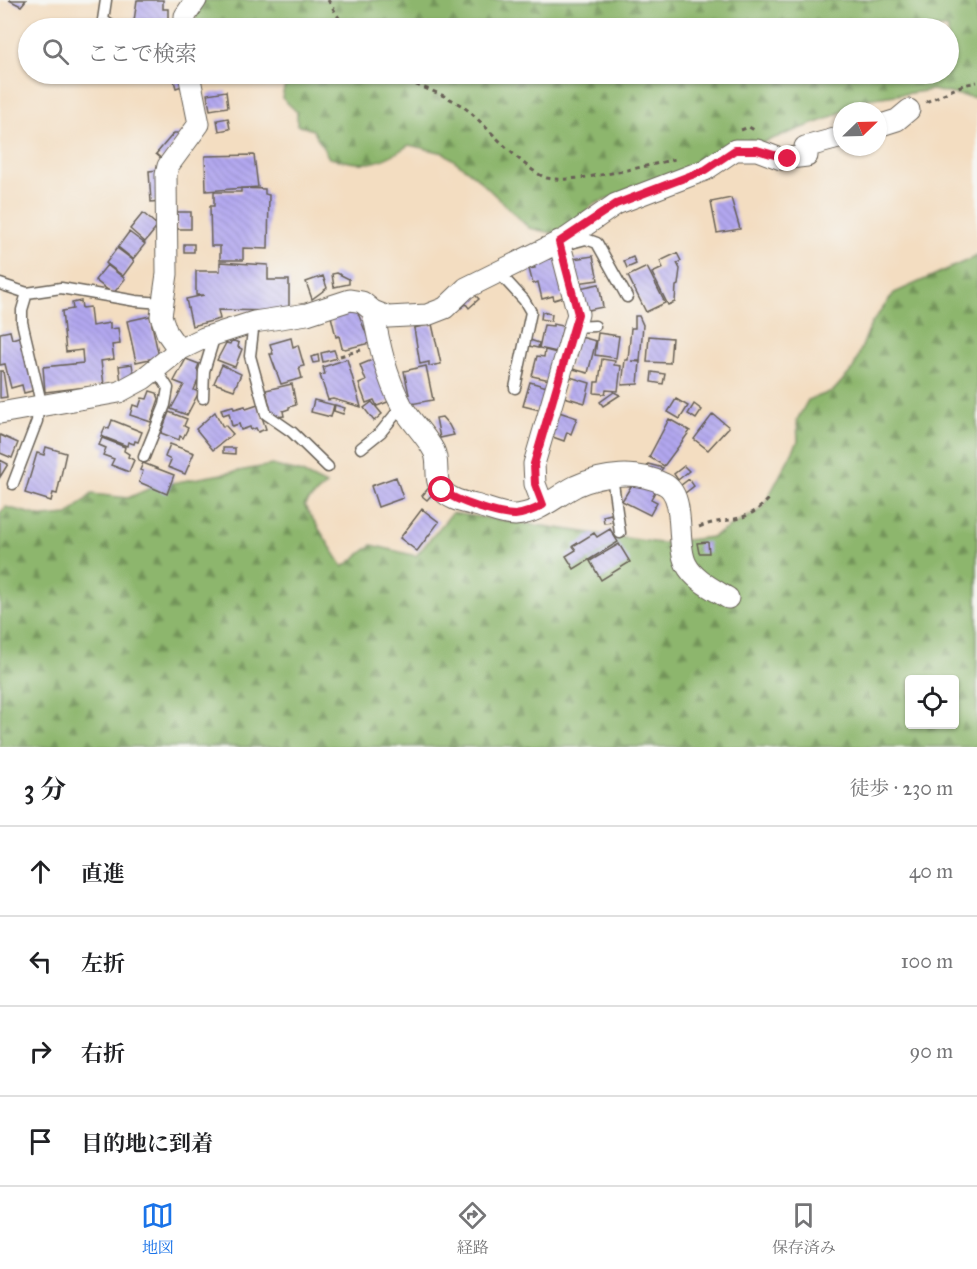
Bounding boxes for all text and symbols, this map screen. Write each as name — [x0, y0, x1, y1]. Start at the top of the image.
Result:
search box — [18, 18, 959, 84]
icon: search — [39, 35, 72, 68]
text: ここで検索 — [87, 40, 197, 67]
north arrow — [833, 102, 887, 156]
route end — [774, 145, 800, 171]
route start — [428, 476, 454, 502]
map controls — [905, 675, 959, 729]
button: locate — [905, 675, 959, 729]
text: 3 分 — [24, 773, 66, 805]
text: 徒歩 · 230 m — [849, 776, 953, 800]
icon: ahead — [24, 855, 57, 888]
text: 40 m — [909, 859, 953, 883]
text: 直進 — [81, 860, 125, 887]
icon: left — [24, 945, 57, 978]
text: 100 m — [901, 949, 953, 973]
text: 左折 — [81, 950, 125, 977]
icon: right — [24, 1035, 57, 1068]
text: 90 m — [910, 1039, 953, 1063]
text: 右折 — [81, 1040, 125, 1067]
icon: arrive — [24, 1125, 57, 1158]
text: 目的地に到着 — [81, 1130, 213, 1157]
tab: 地図 — [141, 1199, 174, 1258]
tab: 経路 — [456, 1199, 489, 1258]
tab: 保存済み — [772, 1199, 836, 1258]

